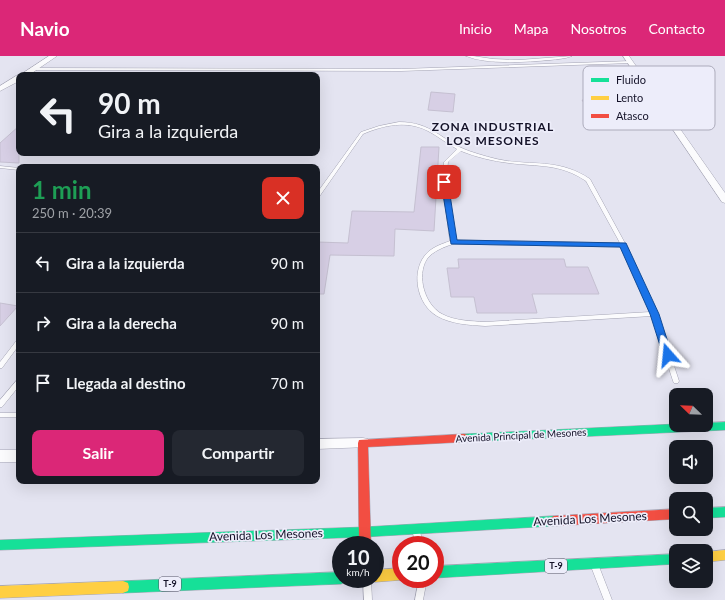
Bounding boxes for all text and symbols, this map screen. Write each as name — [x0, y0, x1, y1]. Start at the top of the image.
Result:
text: Navio — [20, 17, 70, 40]
text: Inicio — [459, 20, 492, 37]
text: Mapa — [514, 20, 548, 37]
text: Nosotros — [570, 20, 627, 37]
text: Contacto — [649, 20, 705, 37]
legend — [583, 66, 715, 130]
text: Fluido — [616, 73, 646, 86]
text: 90 m — [98, 86, 161, 120]
icon: left — [32, 88, 84, 140]
text: Lento — [616, 91, 643, 104]
text: Atasco — [616, 109, 649, 122]
district label: ZONA INDUSTRIAL LOS MESONES — [432, 119, 554, 148]
text: Gira a la izquierda — [98, 120, 238, 142]
pin — [427, 165, 461, 199]
icon: arrive — [433, 171, 455, 193]
text: 1 min — [32, 175, 92, 204]
button: close — [262, 177, 304, 219]
text: 250 m · 20:39 — [32, 205, 112, 221]
icon: left — [32, 252, 54, 274]
text: Gira a la izquierda — [66, 254, 185, 272]
text: 90 m — [270, 254, 304, 272]
icon: right — [32, 312, 54, 334]
text: Gira a la derecha — [66, 314, 177, 332]
text: 90 m — [270, 314, 304, 332]
position arrow — [647, 334, 689, 376]
icon: arrive — [32, 372, 54, 394]
text: Llegada al destino — [66, 374, 186, 392]
text: 70 m — [270, 374, 304, 392]
north arrow — [669, 388, 713, 432]
map controls — [669, 388, 713, 588]
street label: Avenida Principal de Mesones — [455, 426, 587, 444]
button: Salir — [32, 430, 164, 476]
button: Compartir — [172, 430, 304, 476]
button: sound — [669, 440, 713, 484]
button: search — [669, 492, 713, 536]
street label: Avenida Los Mesones — [533, 508, 647, 529]
street label: Avenida Los Mesones — [209, 525, 323, 544]
speed limit sign: 20 — [392, 536, 444, 588]
button: layers — [669, 544, 713, 588]
text: 10 — [346, 545, 370, 569]
road number: T-9 — [545, 559, 567, 573]
text: km/h — [346, 566, 370, 578]
road number: T-9 — [159, 577, 181, 591]

